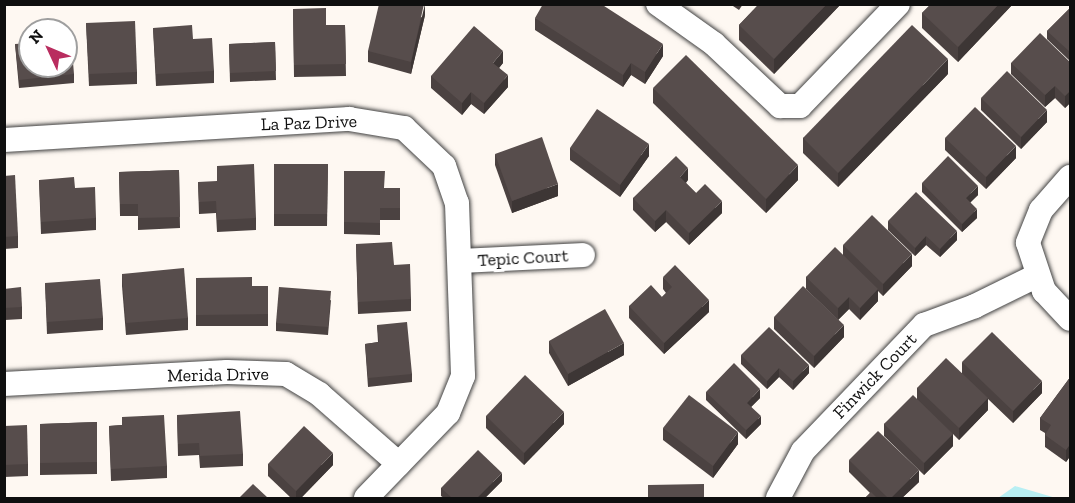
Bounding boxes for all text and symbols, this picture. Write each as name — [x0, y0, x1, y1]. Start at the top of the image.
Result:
north arrow — [18, 18, 78, 78]
text: N — [25, 26, 47, 48]
street label: La Paz Drive — [260, 111, 358, 135]
street label: Tepic Court — [477, 245, 569, 271]
street label: Finwick Court — [829, 329, 921, 423]
street label: Merida Drive — [167, 363, 269, 387]

